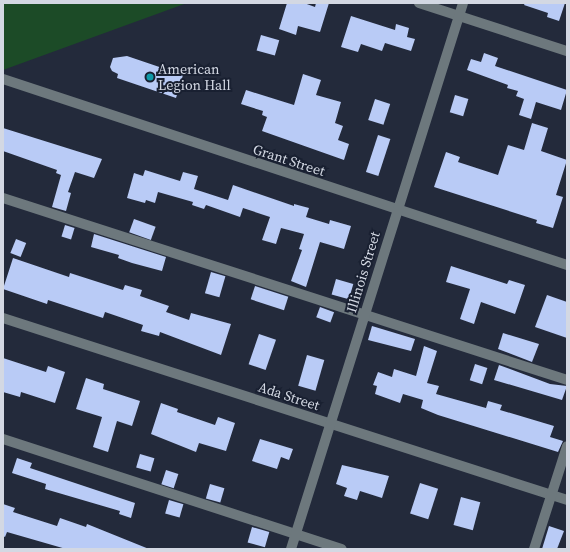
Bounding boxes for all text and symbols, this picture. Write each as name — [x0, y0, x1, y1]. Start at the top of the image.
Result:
place label: American Legion Hall — [158, 61, 231, 94]
marker: American Legion Hall — [145, 72, 155, 82]
street label: Grant Street — [251, 140, 327, 180]
street label: Illinois Street — [343, 230, 383, 314]
street label: Ada Street — [256, 378, 322, 414]

